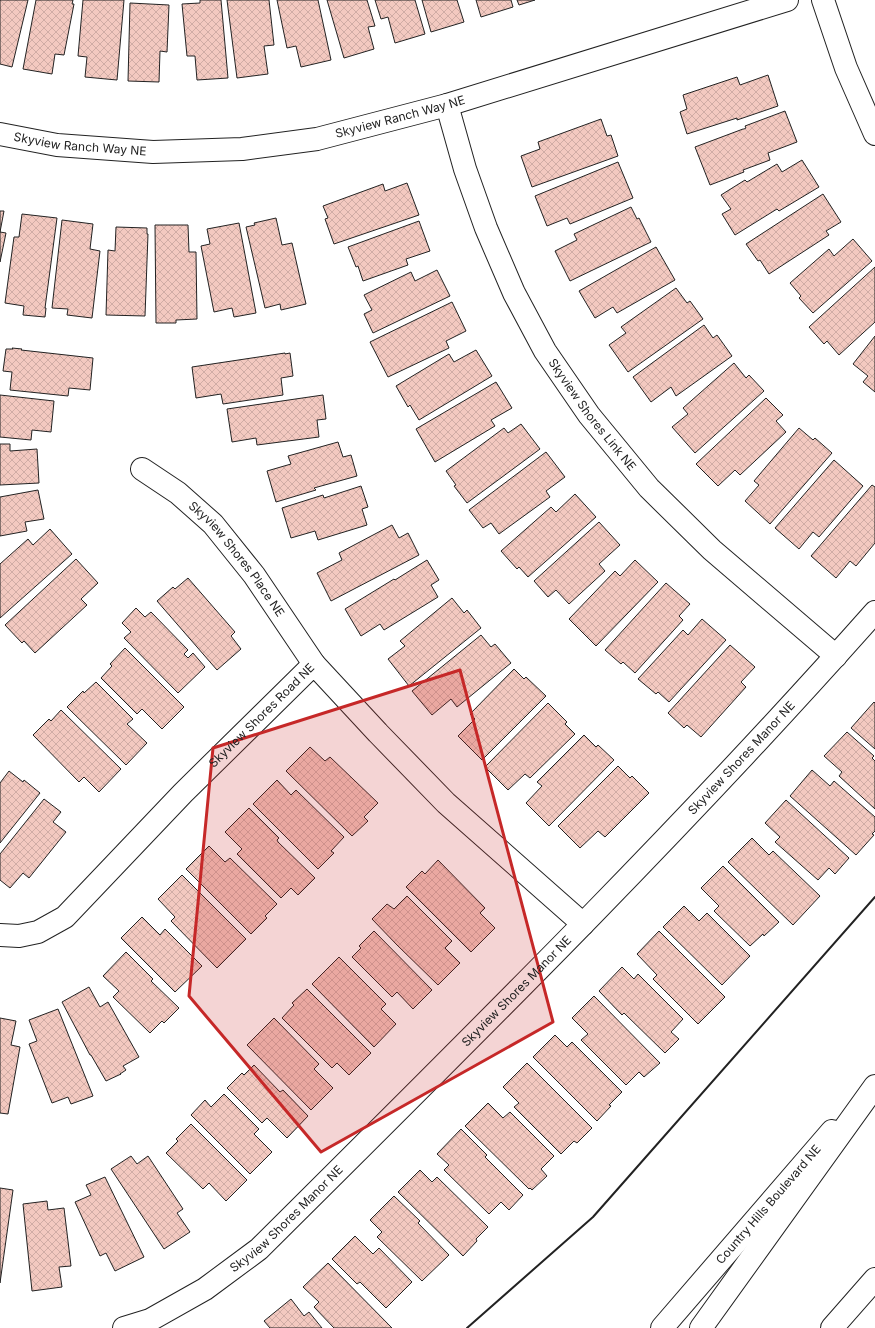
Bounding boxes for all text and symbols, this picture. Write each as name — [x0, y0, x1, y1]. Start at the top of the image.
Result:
street label: Skyview Ranch Way NE — [333, 92, 467, 141]
street label: Skyview Ranch Way NE — [13, 129, 147, 159]
street label: Skyview Shores Link NE — [545, 356, 640, 474]
street label: Skyview Shores Place NE — [186, 498, 288, 619]
street label: Skyview Shores Road NE — [205, 660, 317, 770]
street label: Skyview Shores Manor NE — [685, 698, 798, 817]
street label: Skyview Shores Manor NE — [458, 932, 574, 1049]
street label: Country Hills Boulevard NE — [712, 1141, 824, 1267]
street label: Skyview Shores Manor NE — [227, 1162, 346, 1275]

